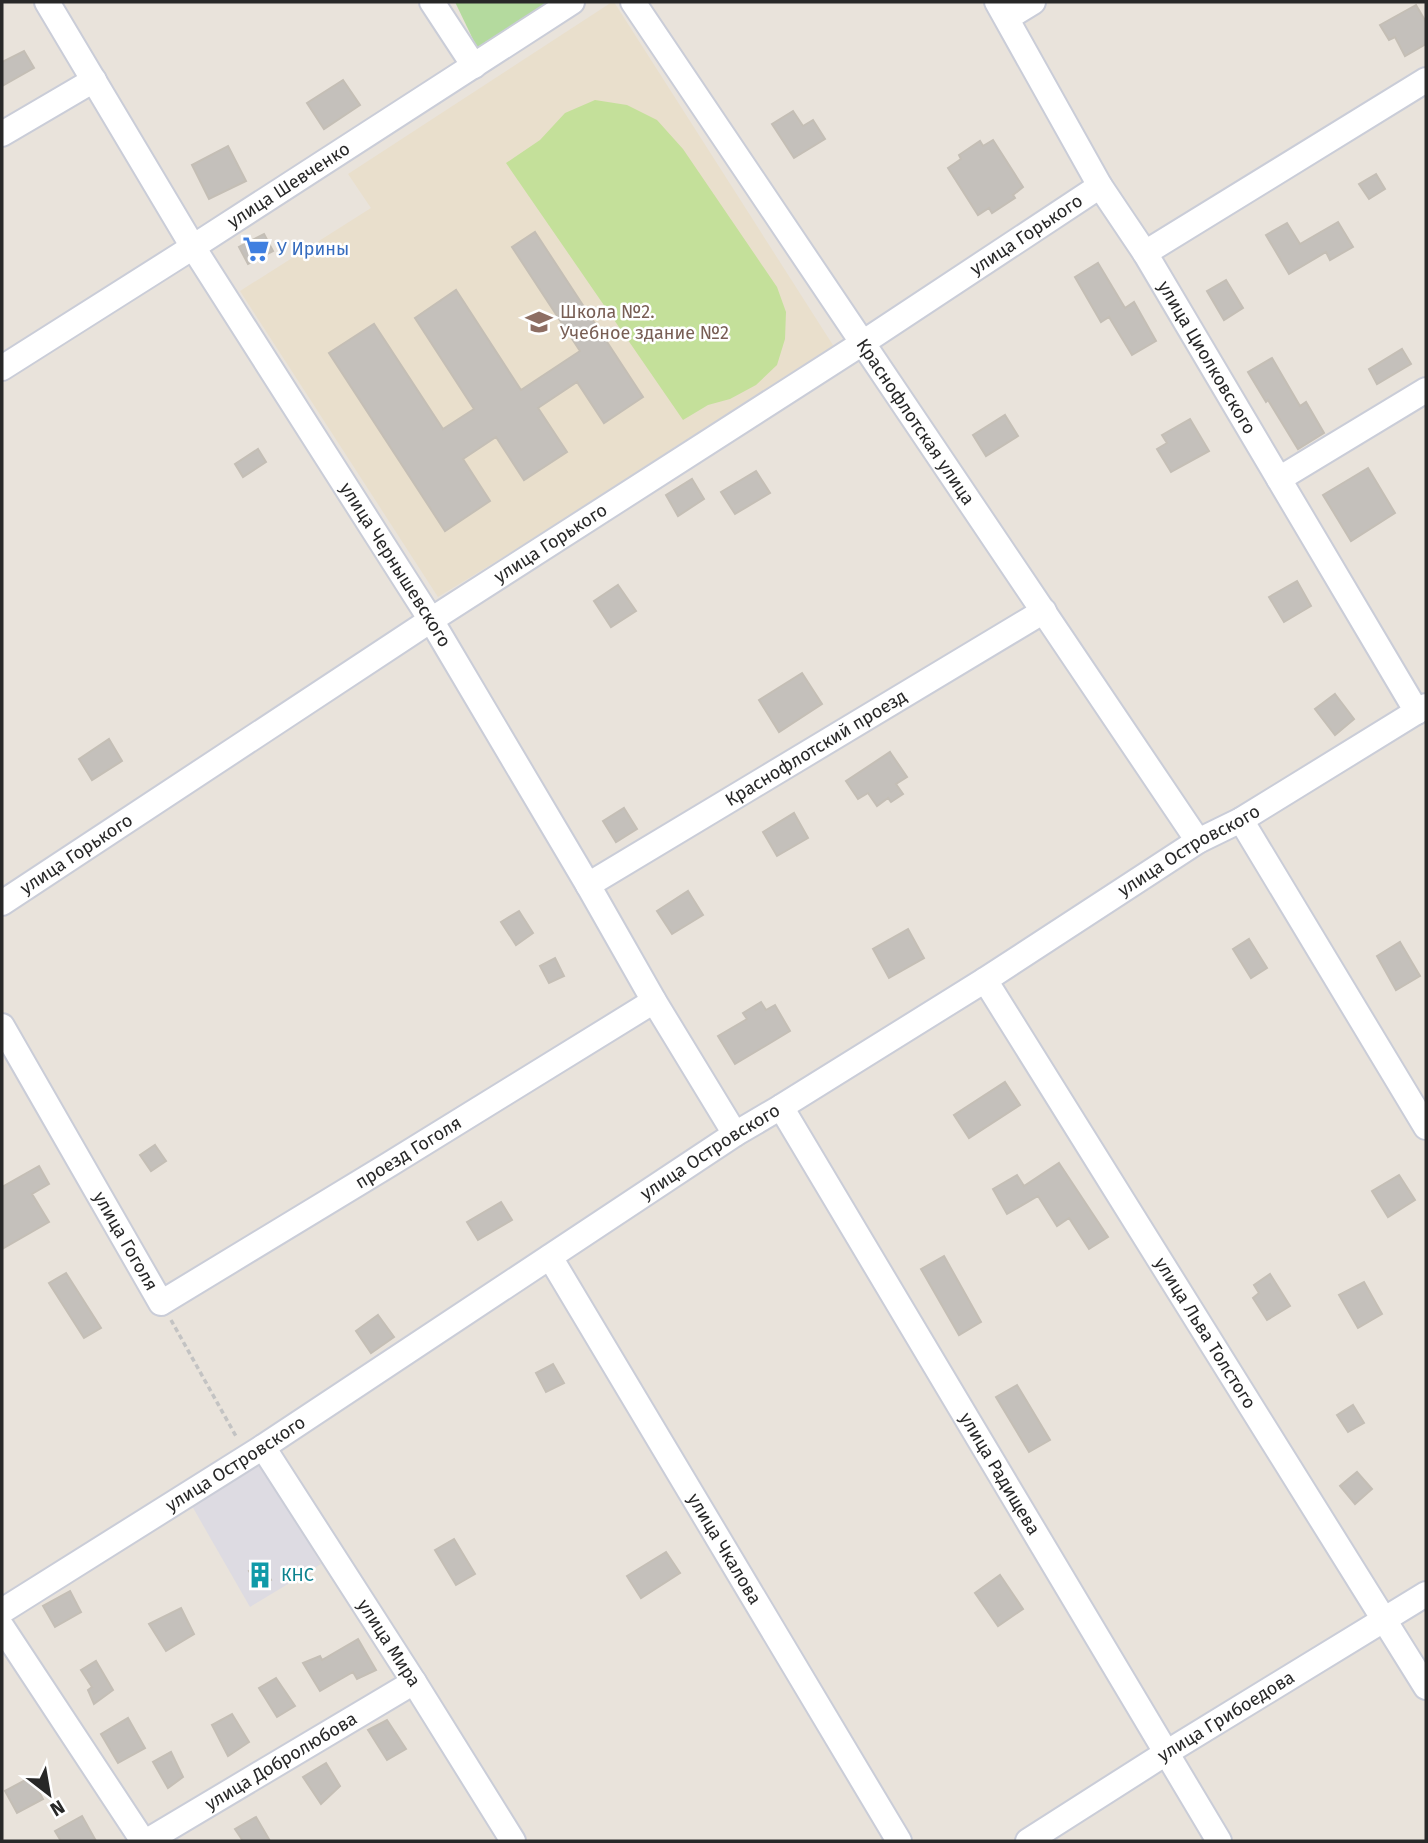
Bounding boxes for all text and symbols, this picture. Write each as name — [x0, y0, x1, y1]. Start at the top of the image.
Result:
street label: улица Шевченко — [223, 138, 354, 233]
street label: улица Горького — [966, 190, 1087, 280]
supermarket icon: У Ирины — [241, 234, 271, 264]
place label: У Ирины — [277, 238, 349, 260]
street label: улица Циолковского — [1153, 277, 1261, 438]
place label: Школа №2. Учебное здание №2 — [560, 301, 729, 344]
school or university icon: Школа №2. Учебное здание №2 — [524, 307, 554, 337]
street label: Краснофлотская улица — [851, 335, 979, 509]
street label: улица Чернышевского — [335, 478, 456, 651]
street label: улица Горького — [490, 499, 611, 588]
street label: Краснофлотский проезд — [721, 685, 911, 811]
street label: улица Островского — [1114, 800, 1264, 901]
street label: улица Горького — [16, 809, 137, 899]
street label: улица Островского — [636, 1099, 784, 1205]
street label: проезд Гоголя — [351, 1112, 466, 1193]
street label: улица Гоголя — [88, 1188, 163, 1295]
street label: улица Льва Толстого — [1150, 1253, 1261, 1413]
street label: улица Радищева — [955, 1408, 1045, 1539]
street label: улица Островского — [161, 1411, 310, 1516]
street label: улица Чкалова — [683, 1489, 766, 1608]
building icon: КНС — [245, 1560, 275, 1590]
place label: КНС — [281, 1564, 314, 1586]
street label: улица Мира — [353, 1595, 425, 1691]
street label: улица Грибоедова — [1153, 1666, 1299, 1767]
street label: улица Добролюбова — [201, 1707, 361, 1815]
north arrow — [14, 1759, 84, 1829]
text: N — [46, 1795, 69, 1821]

